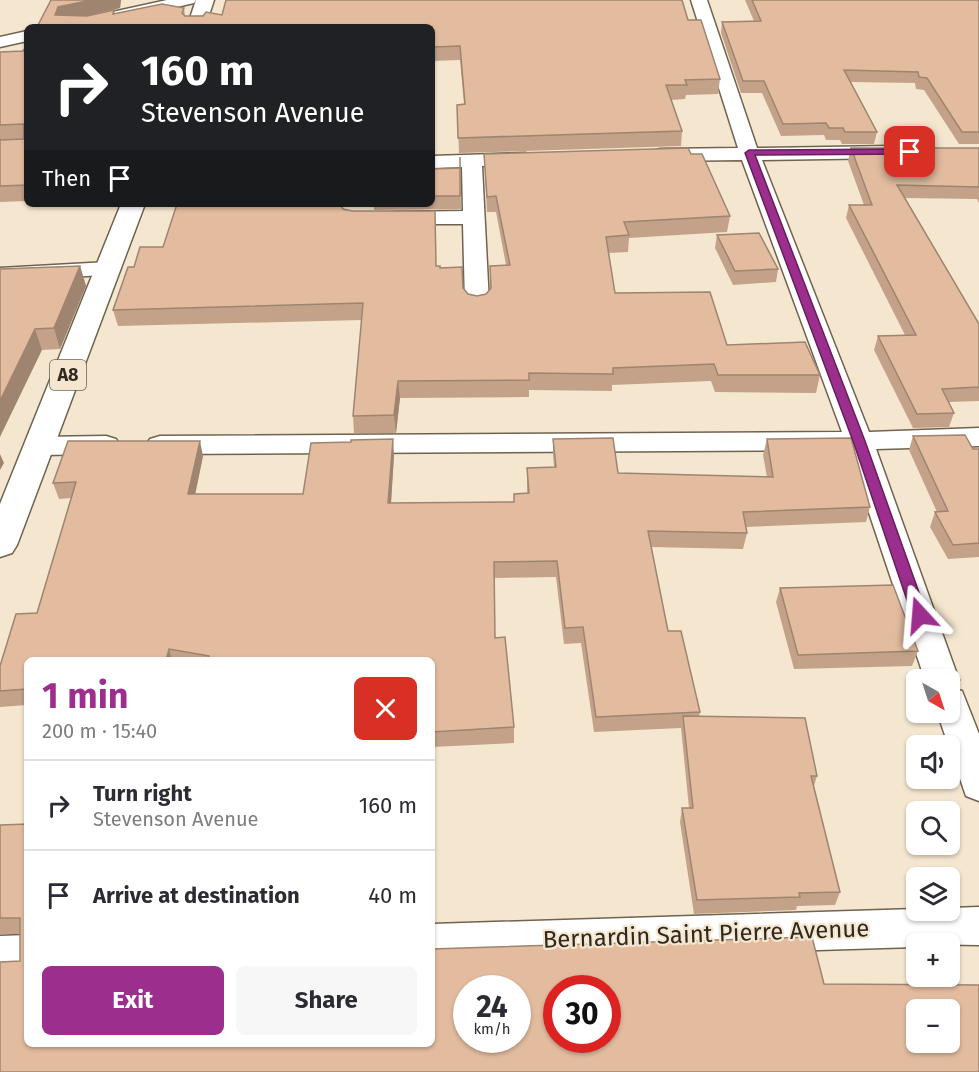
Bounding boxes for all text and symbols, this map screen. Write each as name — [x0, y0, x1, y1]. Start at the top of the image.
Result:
text: 160 m — [141, 46, 254, 96]
icon: right — [42, 48, 120, 126]
text: Stevenson Avenue — [141, 97, 364, 129]
pin — [884, 126, 935, 177]
icon: arrive — [893, 135, 926, 168]
icon: arrive — [103, 162, 136, 195]
text: Then — [42, 165, 91, 192]
road number: A8 — [50, 360, 86, 390]
position arrow — [888, 583, 952, 647]
north arrow — [906, 669, 960, 723]
map controls — [906, 669, 960, 1053]
text: 1 min — [42, 674, 129, 718]
button: close — [354, 677, 417, 740]
text: 200 m · 15:40 — [42, 719, 157, 743]
button: sound — [906, 735, 960, 789]
text: Turn right — [93, 780, 192, 807]
icon: right — [42, 789, 75, 822]
text: 160 m — [359, 792, 417, 819]
button: search — [906, 801, 960, 855]
text: Stevenson Avenue — [93, 807, 258, 831]
button: layers — [906, 867, 960, 921]
icon: arrive — [42, 879, 75, 912]
text: Arrive at destination — [93, 882, 300, 909]
text: 40 m — [368, 882, 417, 909]
street label: Bernardin Saint Pierre Avenue — [542, 914, 870, 954]
button: + — [906, 933, 960, 987]
button: Exit — [42, 966, 224, 1035]
button: Share — [236, 966, 417, 1035]
speed limit sign: 30 — [543, 975, 621, 1053]
text: 24 — [476, 989, 508, 1025]
button: − — [906, 999, 960, 1053]
text: km/h — [473, 1020, 511, 1038]

